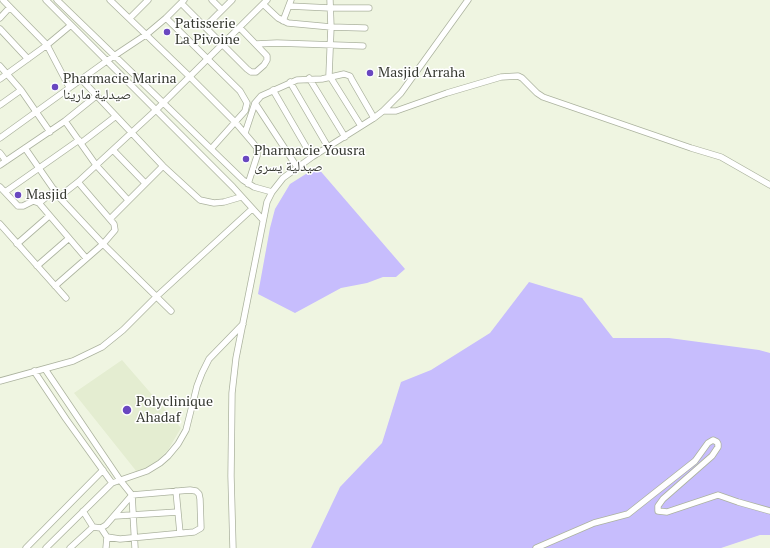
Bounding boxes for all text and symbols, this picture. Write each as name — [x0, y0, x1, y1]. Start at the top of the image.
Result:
place label: Patisserie La Pivoine — [175, 16, 240, 48]
marker: Patisserie La Pivoine — [162, 27, 172, 37]
place label: Masjid Arraha — [378, 65, 465, 81]
marker: Masjid Arraha — [365, 68, 375, 78]
place label: Pharmacie Marina صيدلية مارينا — [63, 71, 177, 104]
marker: Pharmacie Marina صيدلية مارينا — [50, 82, 60, 92]
place label: Pharmacie Yousra صيدلية يسرى — [254, 143, 365, 176]
marker: Pharmacie Yousra صيدلية يسرى — [241, 154, 251, 164]
place label: Masjid — [26, 187, 67, 203]
marker: Masjid — [13, 190, 23, 200]
place label: Polyclinique Ahadaf — [136, 394, 213, 426]
marker: Polyclinique Ahadaf — [121, 404, 133, 416]

